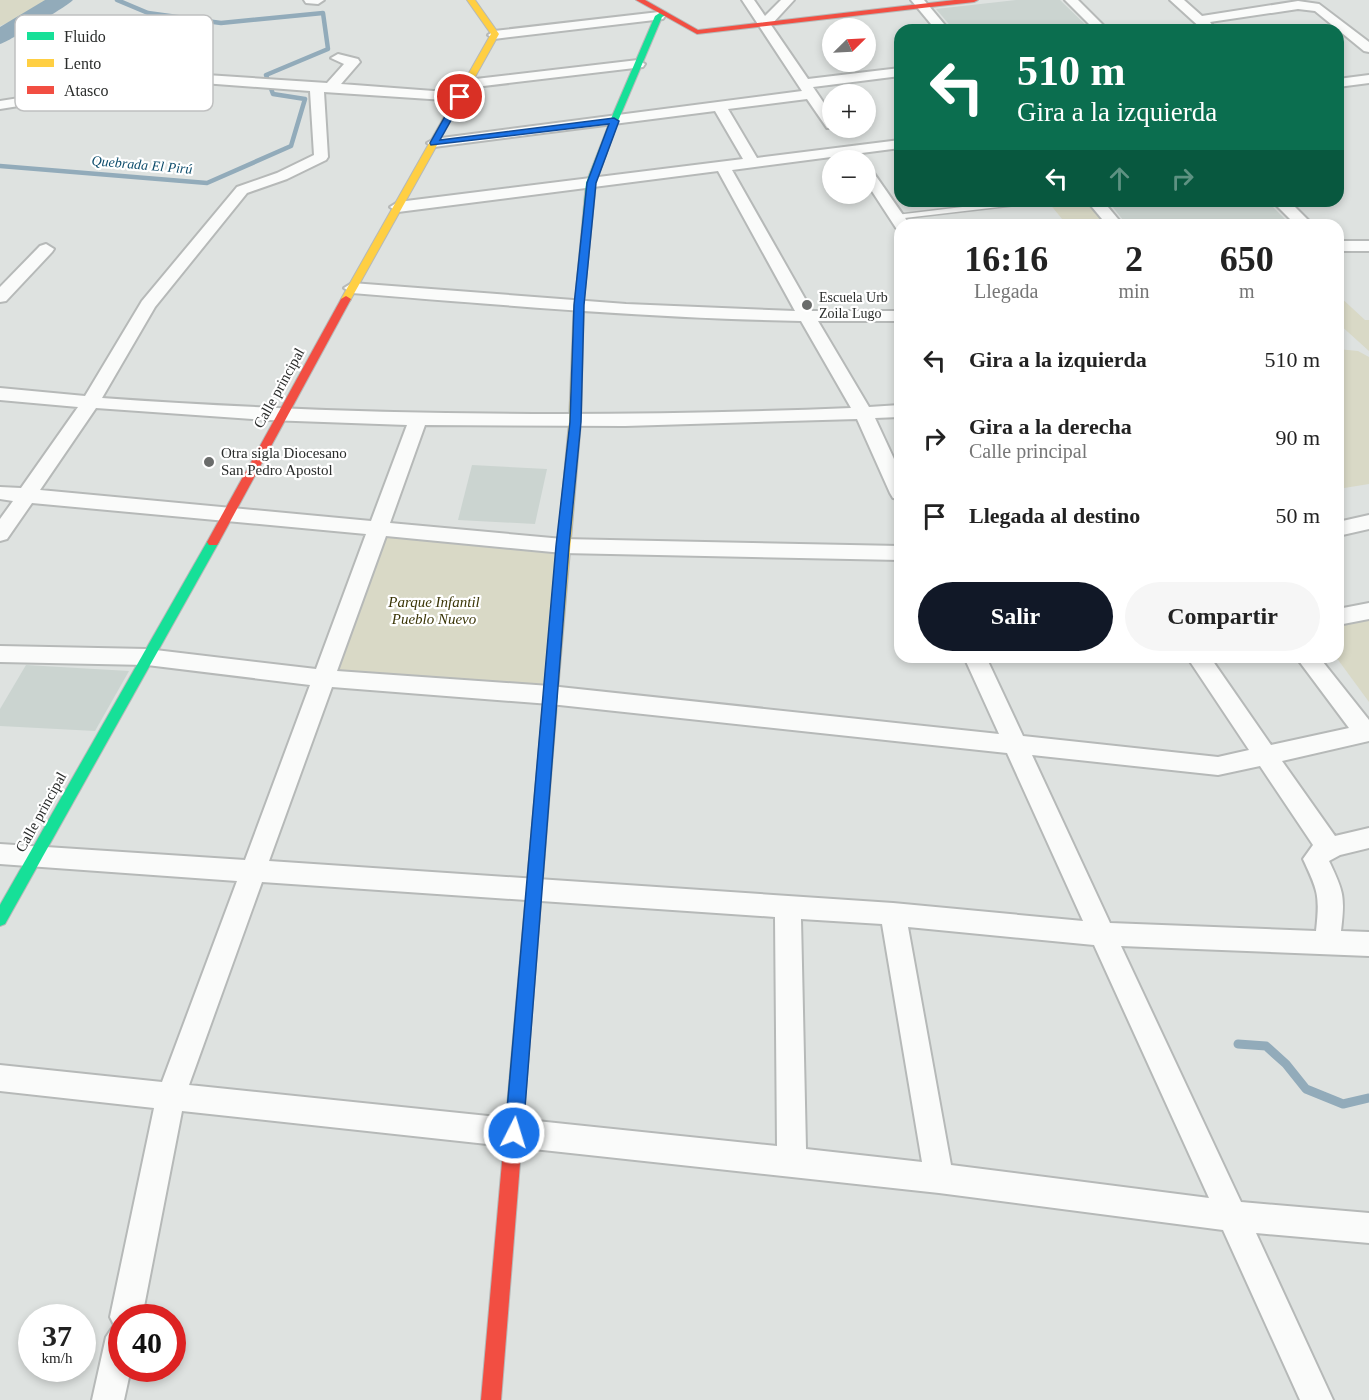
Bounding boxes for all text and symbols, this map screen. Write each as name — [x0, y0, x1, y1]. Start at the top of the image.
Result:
legend — [15, 15, 213, 111]
north arrow — [822, 18, 876, 72]
map controls — [822, 18, 876, 204]
text: Fluido — [64, 28, 106, 45]
icon: left — [918, 48, 996, 126]
text: 510 m — [1017, 48, 1126, 94]
text: Lento — [64, 55, 101, 72]
pin — [434, 71, 485, 122]
icon: arrive — [443, 80, 476, 113]
text: Atasco — [64, 82, 108, 99]
button: + — [822, 84, 876, 138]
text: Gira a la izquierda — [1017, 97, 1217, 127]
button: − — [822, 150, 876, 204]
water label: Quebrada El Pirú — [91, 153, 193, 177]
icon: left — [1040, 162, 1073, 195]
icon: ahead — [1103, 162, 1136, 195]
icon: right — [1166, 162, 1199, 195]
text: 16:16 — [964, 239, 1048, 279]
text: 2 — [1125, 239, 1143, 279]
text: 650 — [1220, 239, 1274, 279]
text: Llegada — [974, 280, 1038, 302]
text: min — [1118, 280, 1150, 302]
text: m — [1239, 280, 1255, 302]
place label: Escuela Urb Zoila Lugo — [819, 290, 888, 321]
marker: Escuela Urb Zoila Lugo — [800, 298, 814, 312]
icon: left — [918, 344, 951, 377]
street label: Calle principal — [250, 345, 308, 431]
text: Gira a la izquierda — [969, 347, 1147, 372]
text: 510 m — [1264, 347, 1320, 372]
text: Gira a la derecha — [969, 414, 1132, 439]
icon: right — [918, 422, 951, 455]
text: 90 m — [1275, 425, 1320, 450]
text: Calle principal — [969, 440, 1087, 462]
place label: Otra sigla Diocesano San Pedro Apostol — [221, 445, 347, 478]
marker: Otra sigla Diocesano San Pedro Apostol — [202, 455, 216, 469]
icon: arrive — [918, 500, 951, 533]
text: Llegada al destino — [969, 503, 1140, 528]
text: 50 m — [1275, 503, 1320, 528]
button: Salir — [918, 582, 1113, 651]
button: Compartir — [1125, 582, 1320, 651]
park label: Parque Infantil Pueblo Nuevo — [387, 594, 480, 627]
street label: Calle principal — [12, 769, 70, 855]
position arrow — [482, 1101, 546, 1165]
speed limit sign: 40 — [108, 1304, 186, 1382]
text: 37 — [42, 1319, 72, 1352]
text: km/h — [42, 1350, 72, 1366]

